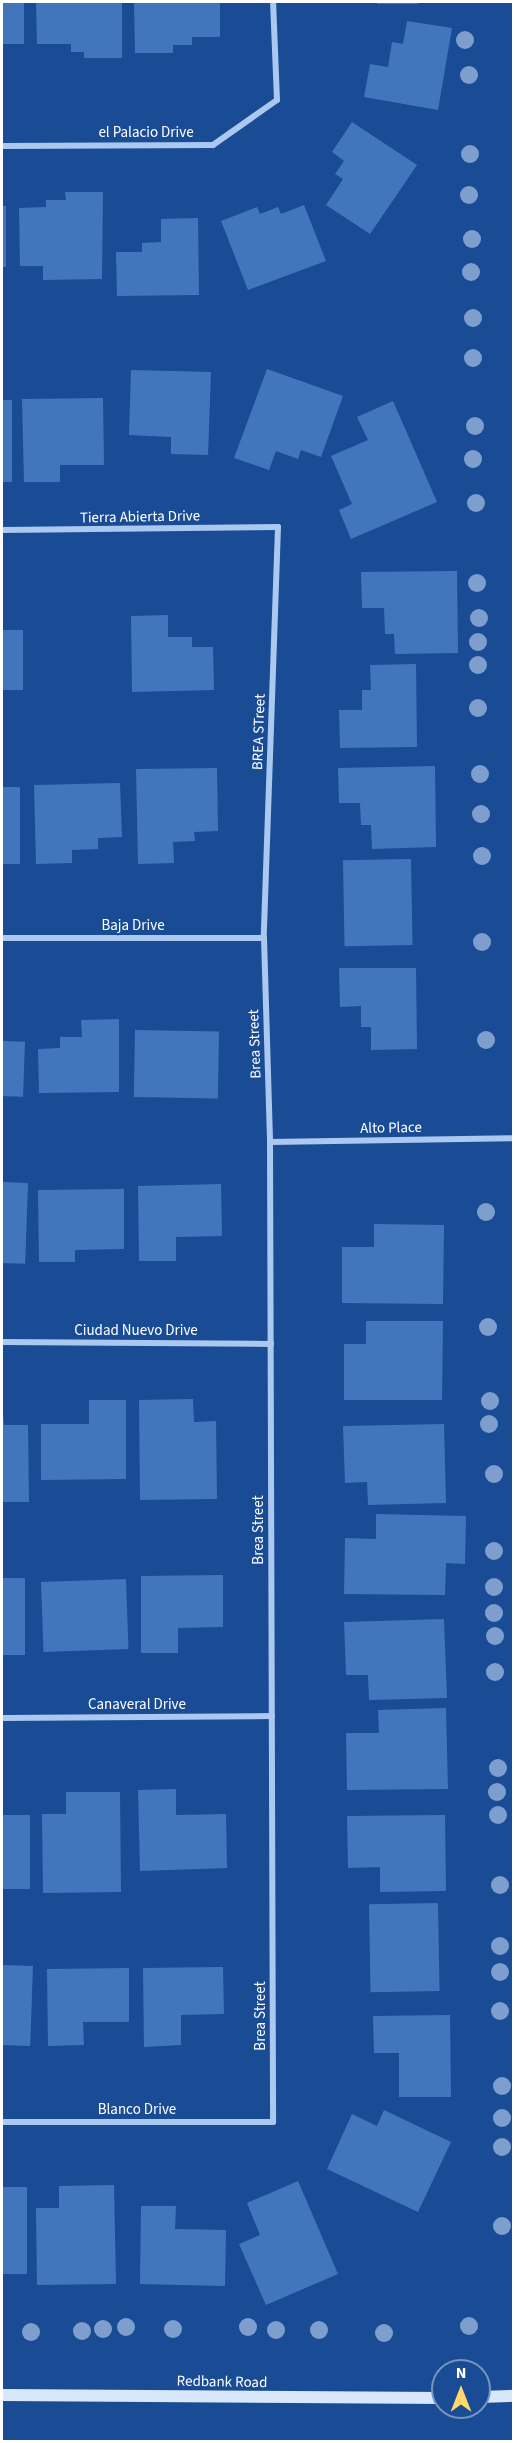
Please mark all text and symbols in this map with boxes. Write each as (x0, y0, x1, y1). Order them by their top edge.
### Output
street label: el Palacio Drive (98, 124, 194, 142)
street label: Tierra Abierta Drive (80, 507, 200, 527)
street label: BREA STreet (249, 694, 269, 770)
street label: Baja Drive (101, 917, 165, 935)
street label: Brea Street (245, 1009, 265, 1079)
street label: Alto Place (360, 1118, 422, 1138)
street label: Ciudad Nuevo Drive (74, 1322, 198, 1340)
street label: Brea Street (250, 1495, 268, 1565)
street label: Canaveral Drive (88, 1696, 186, 1714)
street label: Brea Street (252, 1981, 270, 2051)
street label: Blanco Drive (98, 2101, 176, 2119)
north arrow (431, 2359, 491, 2419)
text: N (456, 2362, 466, 2384)
street label: Redbank Road (177, 2372, 267, 2392)

